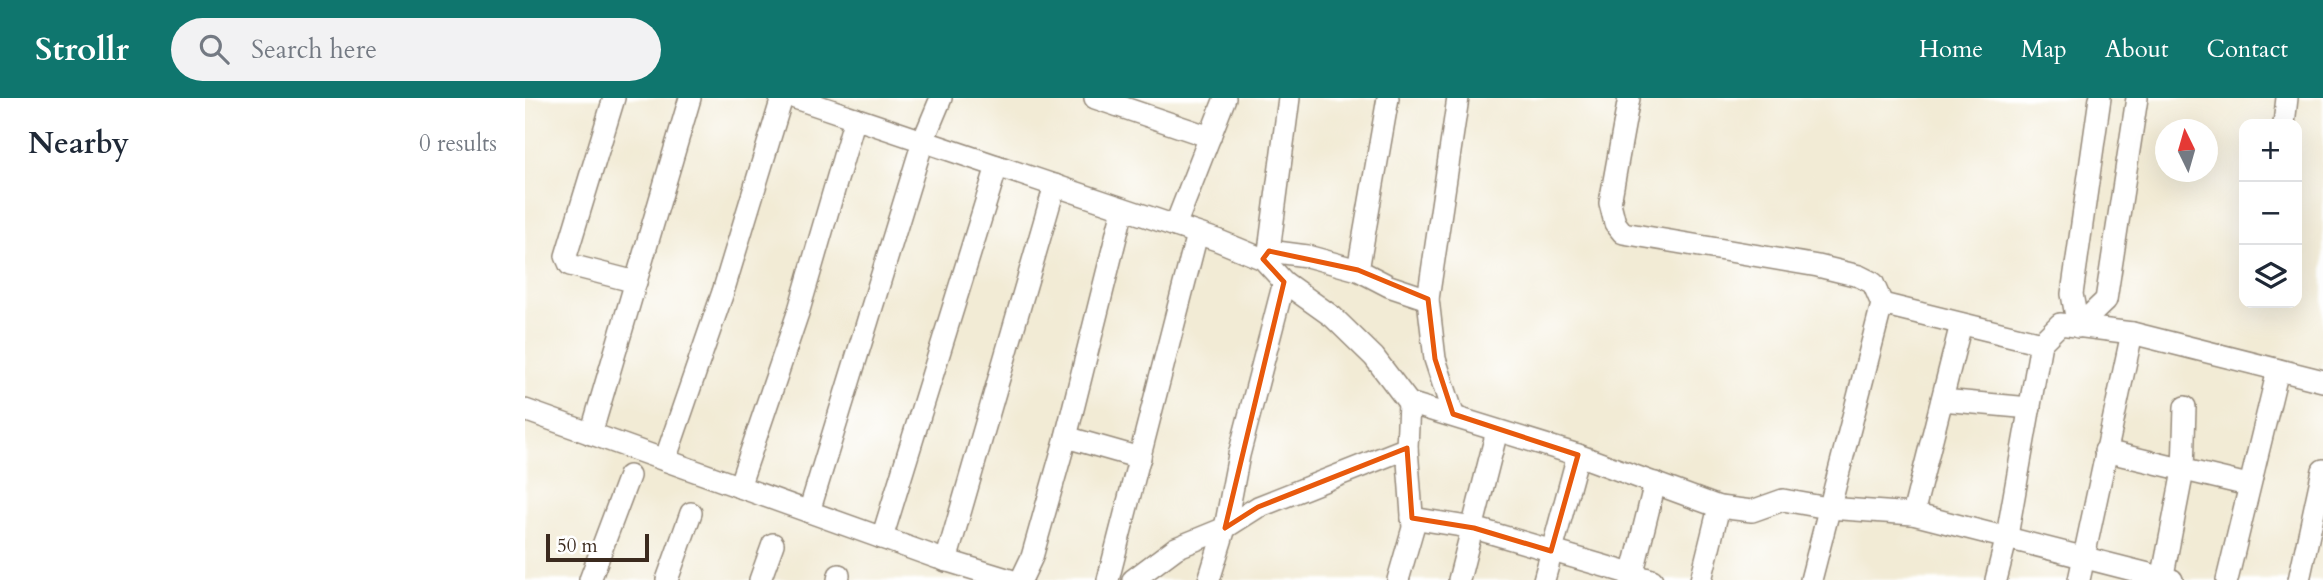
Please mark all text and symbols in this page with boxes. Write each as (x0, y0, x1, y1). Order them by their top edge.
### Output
search box (171, 18, 661, 81)
text: Strollr (35, 27, 129, 72)
icon: search (195, 30, 233, 68)
text: Search here (251, 32, 377, 67)
text: Home (1919, 33, 1983, 66)
text: Map (2021, 33, 2067, 66)
text: About (2105, 33, 2169, 66)
text: Contact (2207, 33, 2288, 66)
north arrow (2155, 119, 2218, 182)
map controls (2239, 119, 2302, 308)
button: + (2239, 119, 2302, 182)
text: Nearby (28, 123, 129, 164)
text: 0 results (419, 128, 497, 159)
button: − (2239, 182, 2302, 245)
button: layers (2239, 245, 2302, 308)
scale bar (546, 531, 649, 563)
text: 50 m (557, 533, 598, 559)

